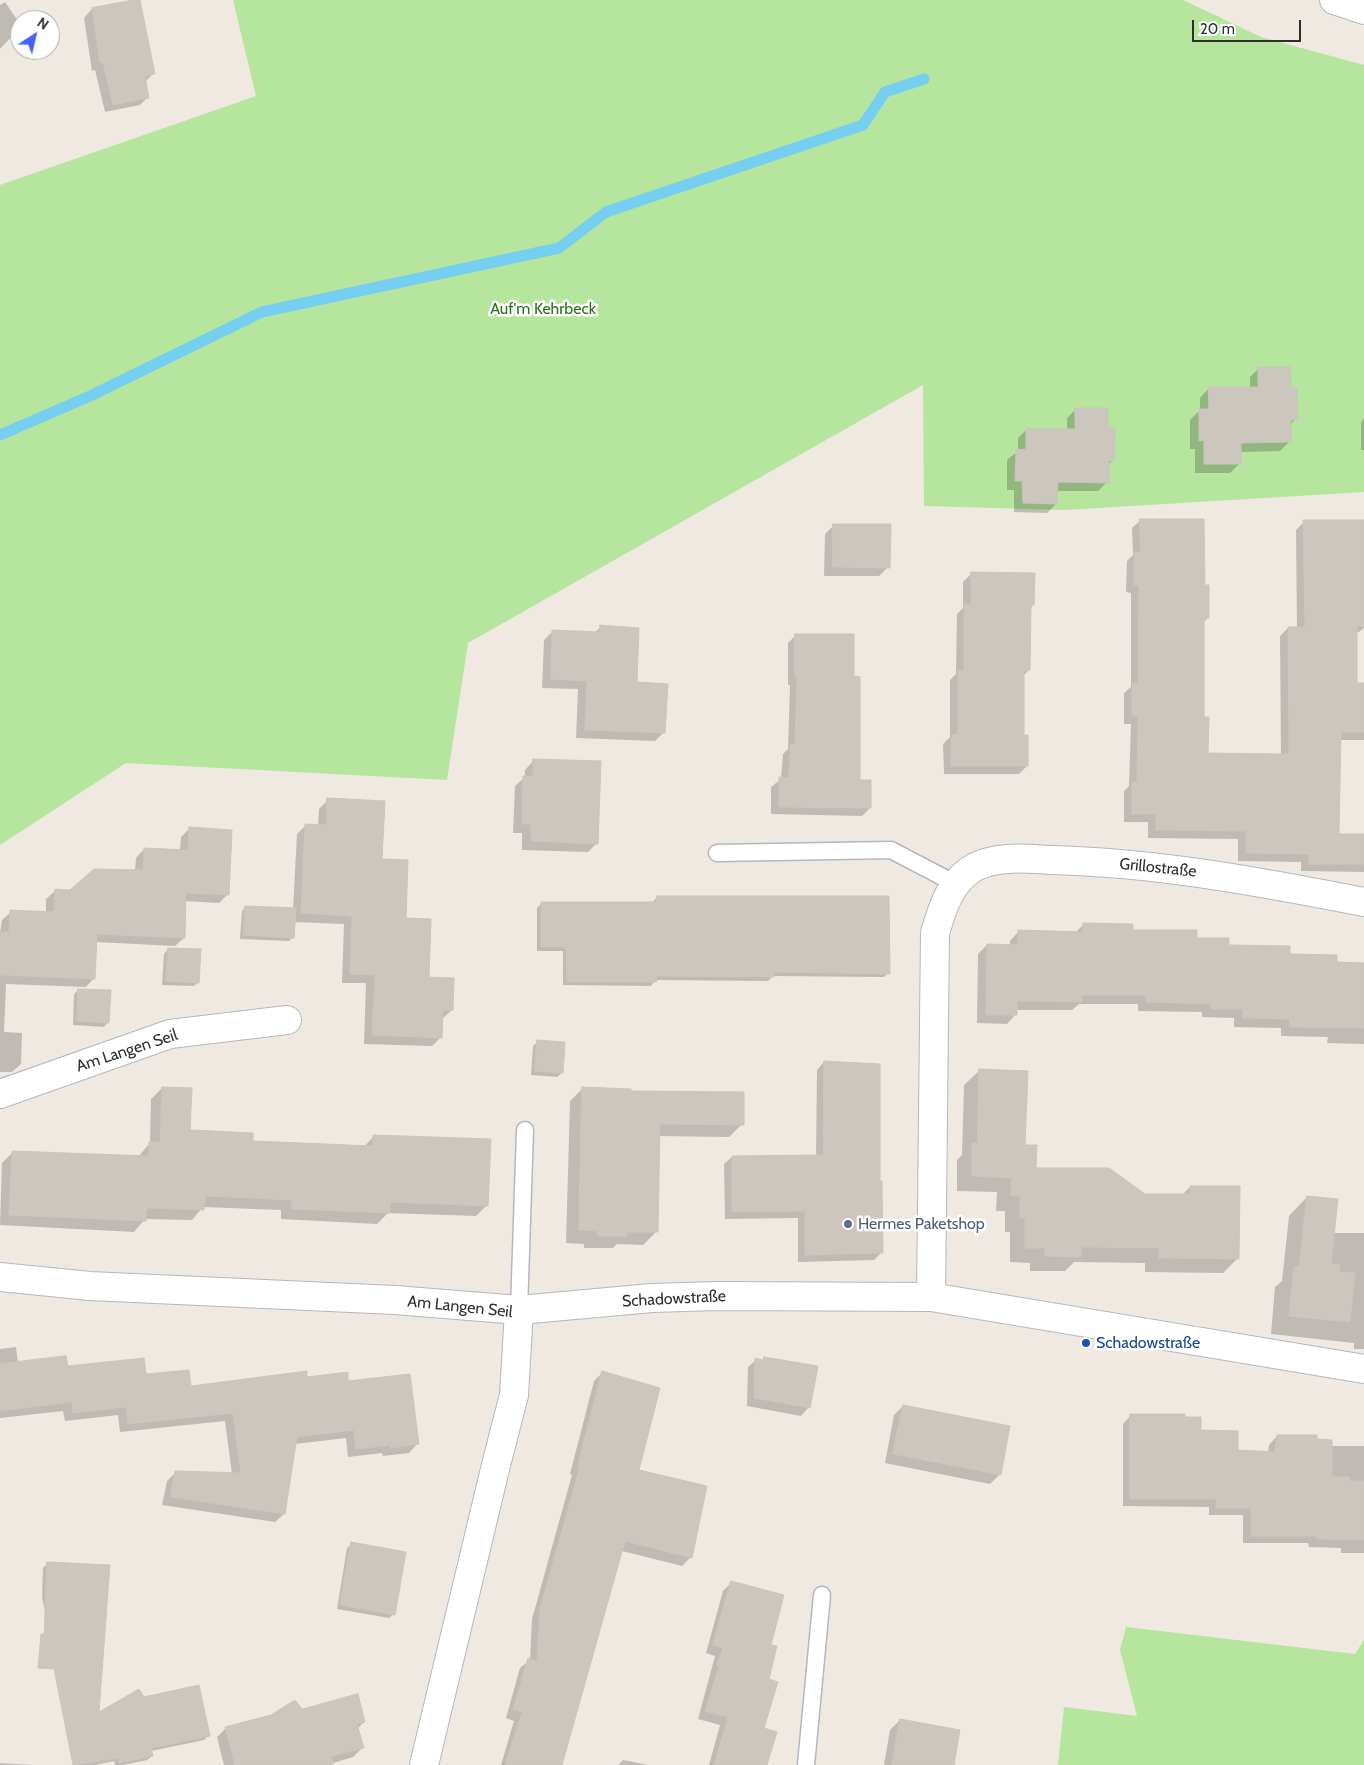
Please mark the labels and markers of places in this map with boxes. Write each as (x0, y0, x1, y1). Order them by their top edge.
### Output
place label: Hermes Paketshop (858, 1214, 985, 1234)
marker: Hermes Paketshop (842, 1218, 854, 1230)
place label: Schadowstraße (1096, 1333, 1200, 1353)
marker: Schadowstraße (1080, 1337, 1092, 1349)

